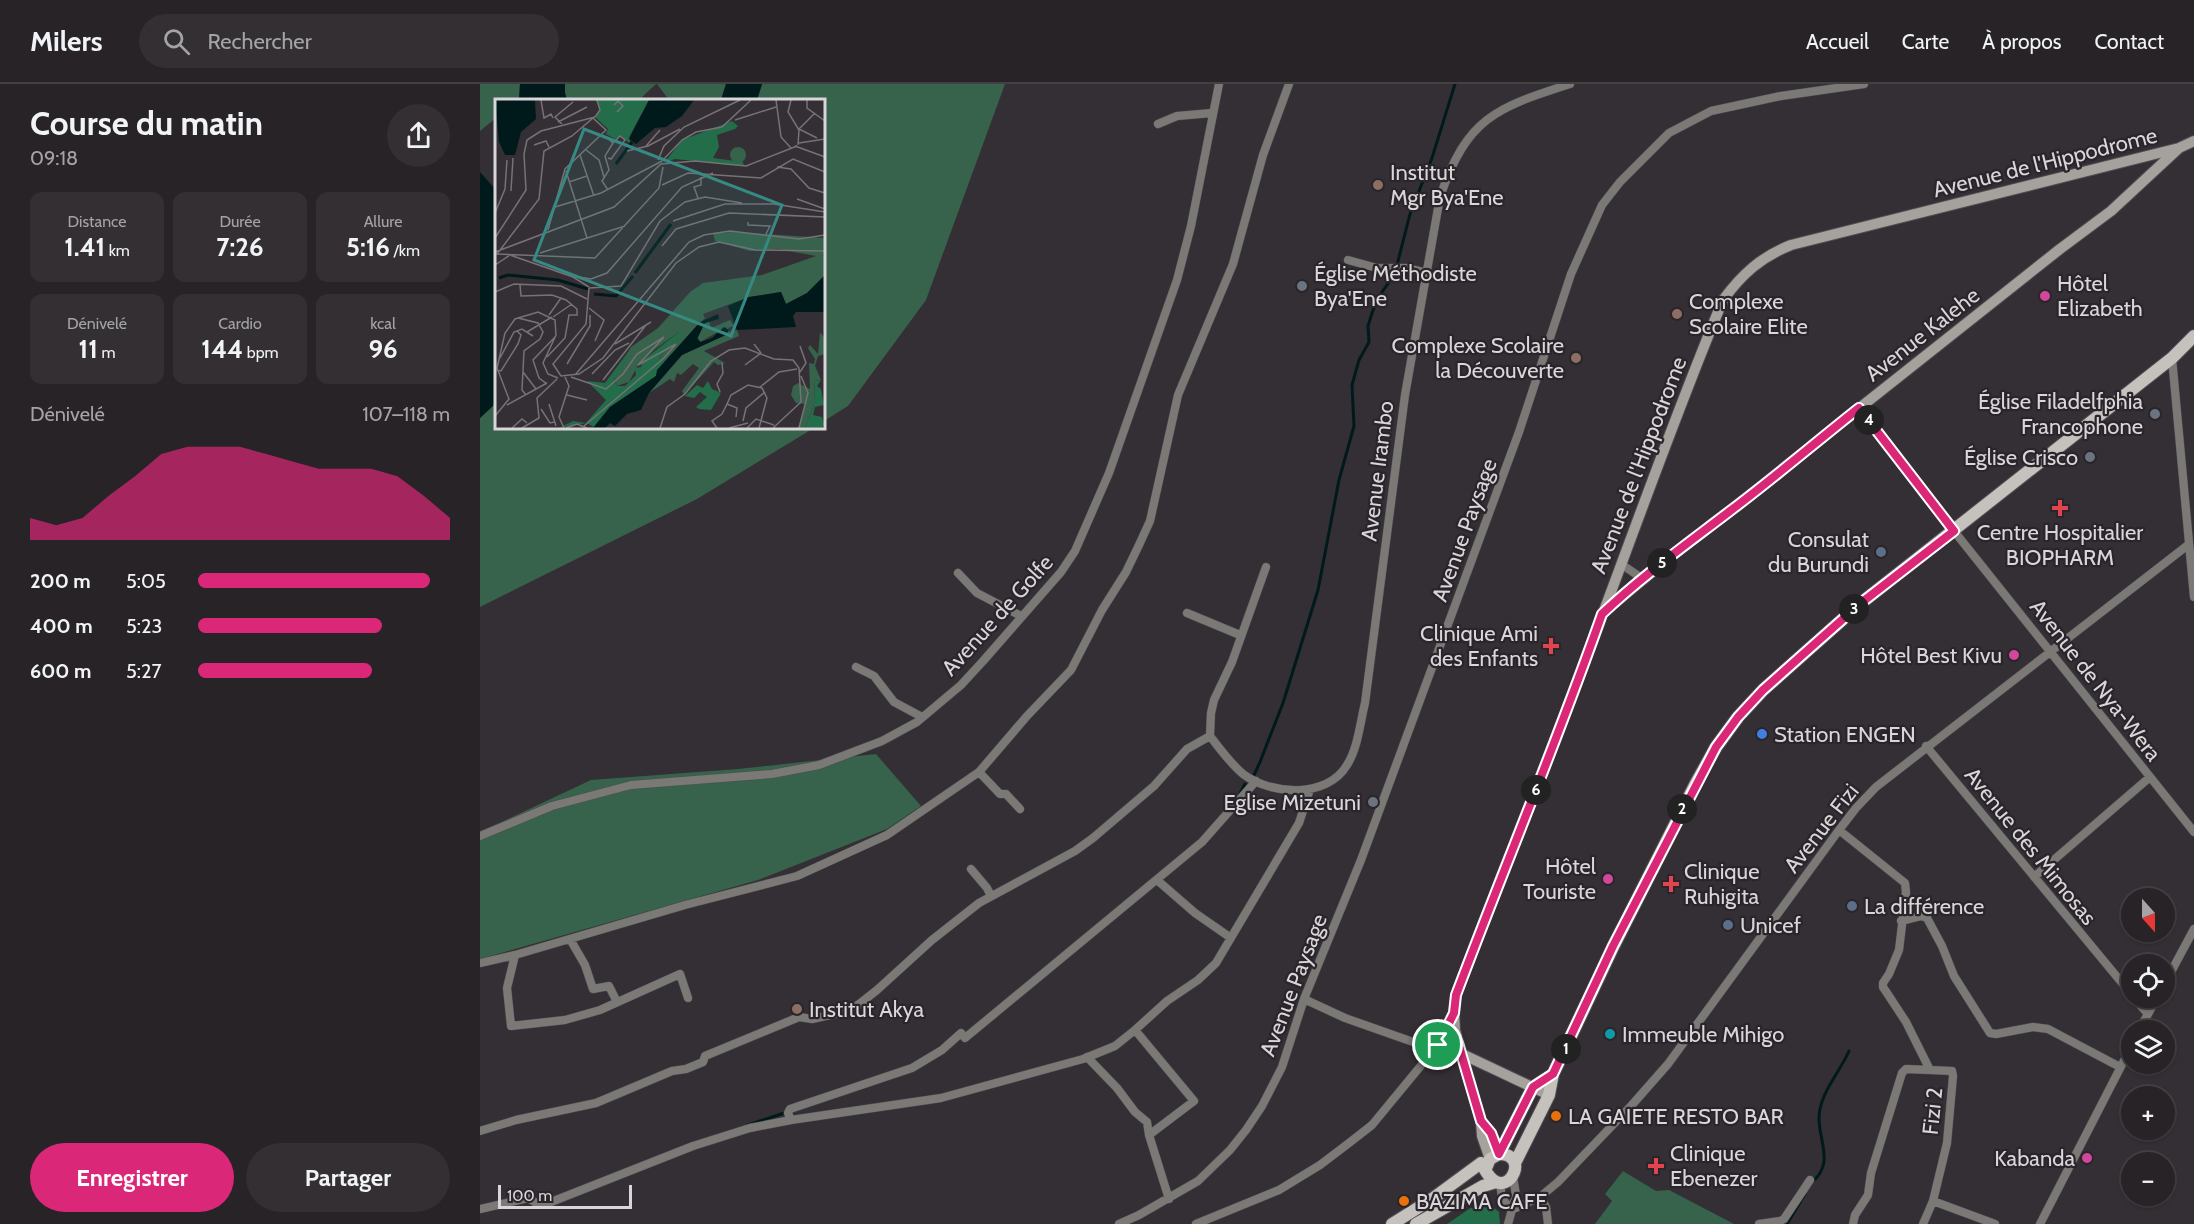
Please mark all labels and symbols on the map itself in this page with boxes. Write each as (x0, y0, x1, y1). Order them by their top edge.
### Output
inset map (495, 99, 825, 429)
street label: Avenue de l'Hippodrome (1930, 122, 2160, 203)
place label: Institut Mgr Bya'Ene (1390, 159, 1504, 211)
marker: Institut Mgr Bya'Ene (1371, 178, 1385, 192)
place label: Église Méthodiste Bya'Ene (1314, 260, 1477, 312)
place label: Hôtel Elizabeth (2057, 270, 2143, 322)
marker: Église Méthodiste Bya'Ene (1295, 279, 1309, 293)
street label: Avenue Kalehe (1860, 282, 1985, 387)
place label: Complexe Scolaire Elite (1689, 288, 1808, 340)
marker: Hôtel Elizabeth (2038, 289, 2052, 303)
marker: Complexe Scolaire Elite (1670, 307, 1684, 321)
place label: Complexe Scolaire la Découverte (1391, 332, 1564, 384)
marker: Complexe Scolaire la Découverte (1569, 351, 1583, 365)
street label: Avenue de l'Hippodrome (1585, 353, 1692, 577)
place label: Église Filadelfphia Francophone (1978, 388, 2143, 440)
street label: Avenue Irambo (1355, 399, 1399, 543)
pin: 4 (1854, 405, 1884, 435)
marker: Église Filadelfphia Francophone (2148, 407, 2162, 421)
place label: Église Crisco (1964, 444, 2078, 471)
marker: Église Crisco (2083, 450, 2097, 464)
street label: Avenue Paysage (1426, 455, 1503, 605)
marker: Centre Hospitalier BIOPHARM (2051, 499, 2069, 517)
place label: Centre Hospitalier BIOPHARM (1977, 519, 2143, 571)
place label: Consulat du Burundi (1768, 526, 1870, 578)
marker: Consulat du Burundi (1874, 545, 1888, 559)
pin: 5 (1647, 548, 1677, 578)
street label: Avenue de Golfe (936, 549, 1059, 681)
pin: 3 (1839, 594, 1869, 624)
street label: Avenue de Nya-Wera (2024, 594, 2167, 767)
place label: Clinique Ami des Enfants (1420, 620, 1538, 672)
marker: Clinique Ami des Enfants (1542, 637, 1560, 655)
place label: Hôtel Best Kivu (1860, 642, 2002, 669)
marker: Hôtel Best Kivu (2007, 648, 2021, 662)
place label: Station ENGEN (1774, 721, 1916, 748)
marker: Station ENGEN (1755, 727, 1769, 741)
street label: Avenue des Mimosas (1959, 762, 2102, 930)
pin: 6 (1521, 775, 1551, 805)
street label: Avenue Fizi (1778, 778, 1865, 878)
place label: Eglise Mizetuni (1223, 789, 1361, 816)
pin: 2 (1667, 794, 1697, 824)
marker: Eglise Mizetuni (1366, 795, 1380, 809)
place label: Hôtel Touriste (1523, 853, 1597, 905)
place label: Clinique Ruhigita (1684, 858, 1760, 910)
marker: Hôtel Touriste (1601, 872, 1615, 886)
marker: Clinique Ruhigita (1662, 875, 1680, 893)
north arrow (2121, 888, 2175, 942)
place label: La différence (1864, 893, 1984, 920)
marker: La différence (1845, 899, 1859, 913)
street label: Avenue Paysage (1254, 910, 1333, 1060)
place label: Unicef (1740, 912, 1801, 939)
marker: Unicef (1721, 918, 1735, 932)
place label: Institut Akya (809, 996, 925, 1023)
marker: Institut Akya (790, 1002, 804, 1016)
pin (1412, 1019, 1463, 1070)
place label: Immeuble Mihigo (1622, 1021, 1784, 1048)
marker: Immeuble Mihigo (1603, 1027, 1617, 1041)
pin: 1 (1551, 1034, 1581, 1064)
street label: Fizi 2 (1917, 1086, 1948, 1136)
place label: LA GAIETE RESTO BAR (1568, 1103, 1784, 1130)
marker: LA GAIETE RESTO BAR (1549, 1109, 1563, 1123)
place label: Clinique Ebenezer (1670, 1140, 1758, 1192)
place label: Kabanda (1994, 1145, 2075, 1172)
marker: Kabanda (2080, 1151, 2094, 1165)
marker: Clinique Ebenezer (1647, 1157, 1665, 1175)
scale bar (498, 1182, 632, 1210)
place label: BAZIMA CAFE (1416, 1188, 1547, 1215)
marker: BAZIMA CAFE (1397, 1194, 1411, 1208)

